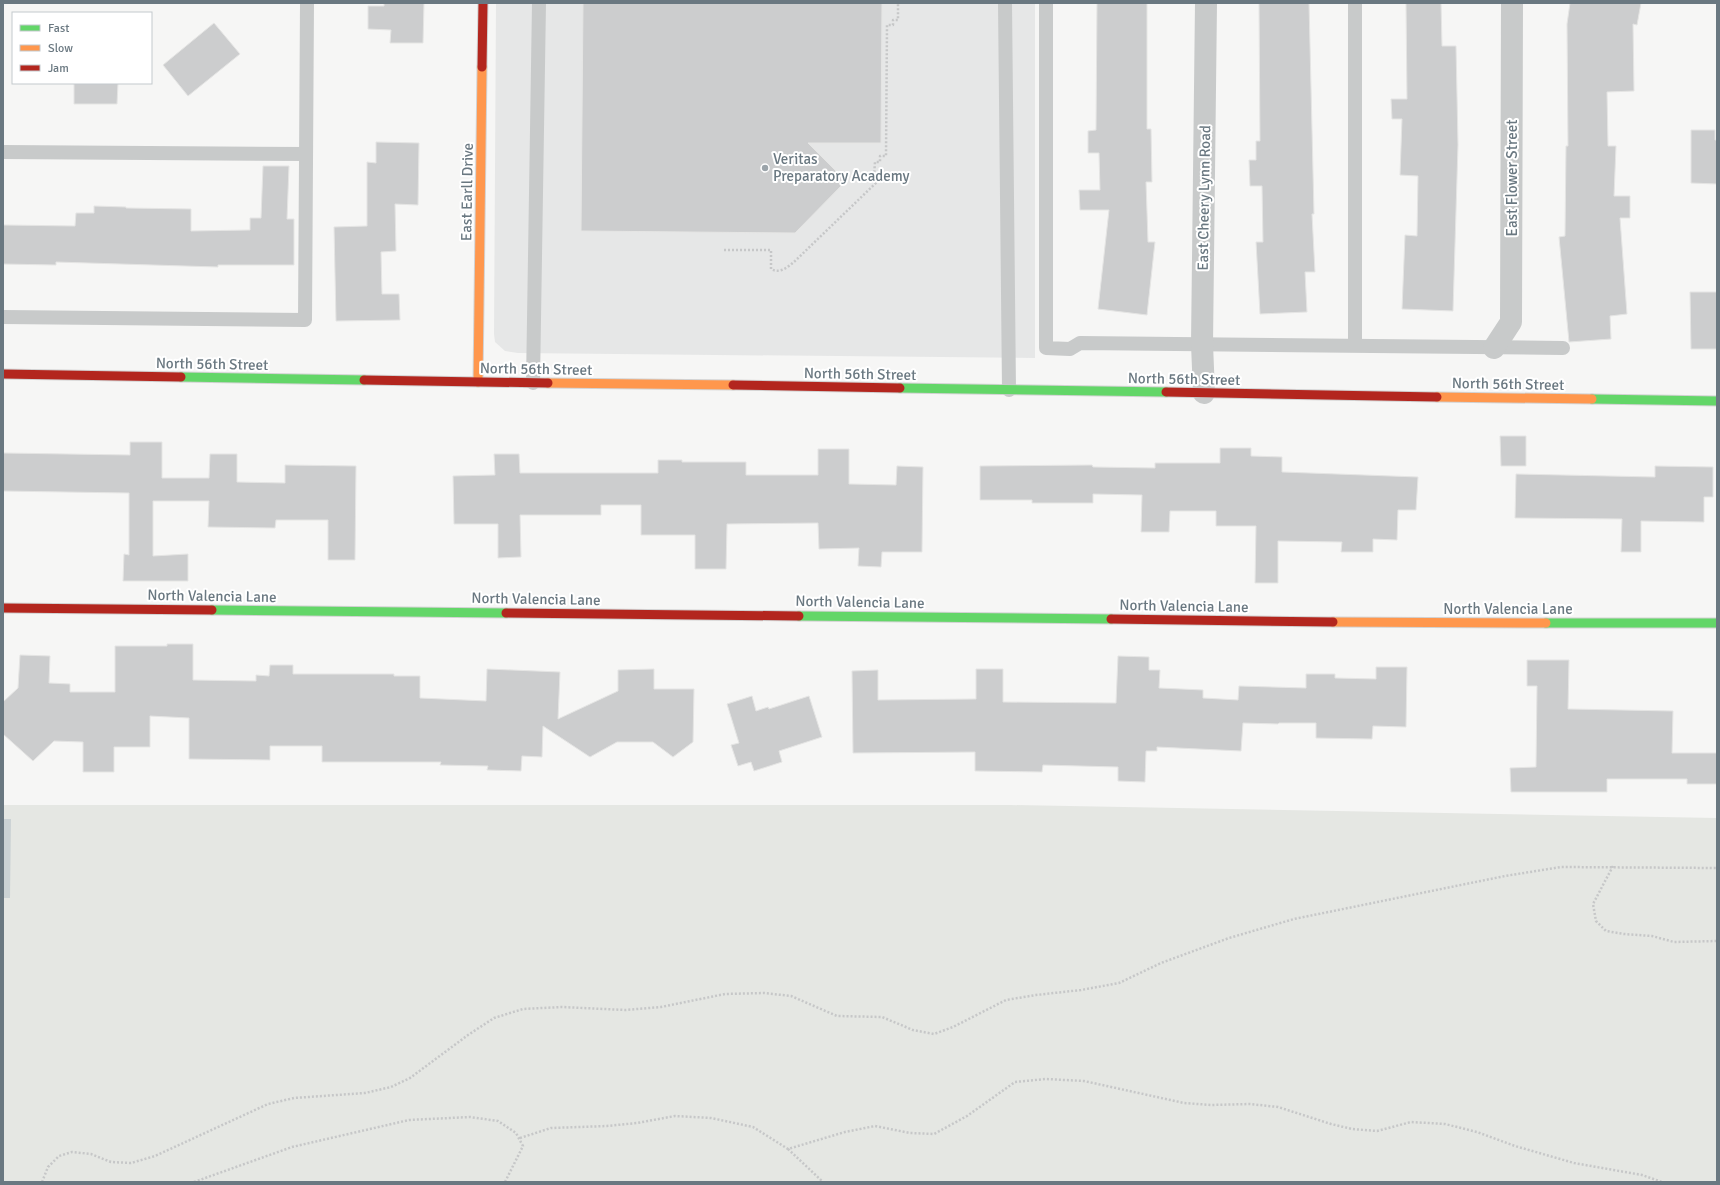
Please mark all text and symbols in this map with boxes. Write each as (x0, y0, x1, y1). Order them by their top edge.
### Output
legend (12, 12, 152, 84)
text: Fast (48, 21, 69, 36)
text: Slow (48, 41, 73, 56)
text: Jam (48, 61, 69, 76)
street label: East Flower Street (1503, 120, 1521, 236)
street label: East Cheery Lynn Road (1194, 125, 1214, 271)
street label: East Earll Drive (457, 143, 477, 241)
place label: Veritas Preparatory Academy (773, 150, 909, 185)
marker: Veritas Preparatory Academy (760, 163, 770, 173)
street label: North 56th Street (156, 354, 268, 374)
street label: North 56th Street (480, 359, 592, 379)
street label: North 56th Street (804, 364, 916, 384)
street label: North 56th Street (1128, 369, 1240, 389)
street label: North 56th Street (1452, 374, 1564, 394)
street label: North Valencia Lane (147, 586, 277, 606)
street label: North Valencia Lane (471, 589, 601, 609)
street label: North Valencia Lane (795, 592, 925, 612)
street label: North Valencia Lane (1119, 596, 1249, 616)
street label: North Valencia Lane (1443, 600, 1573, 618)

